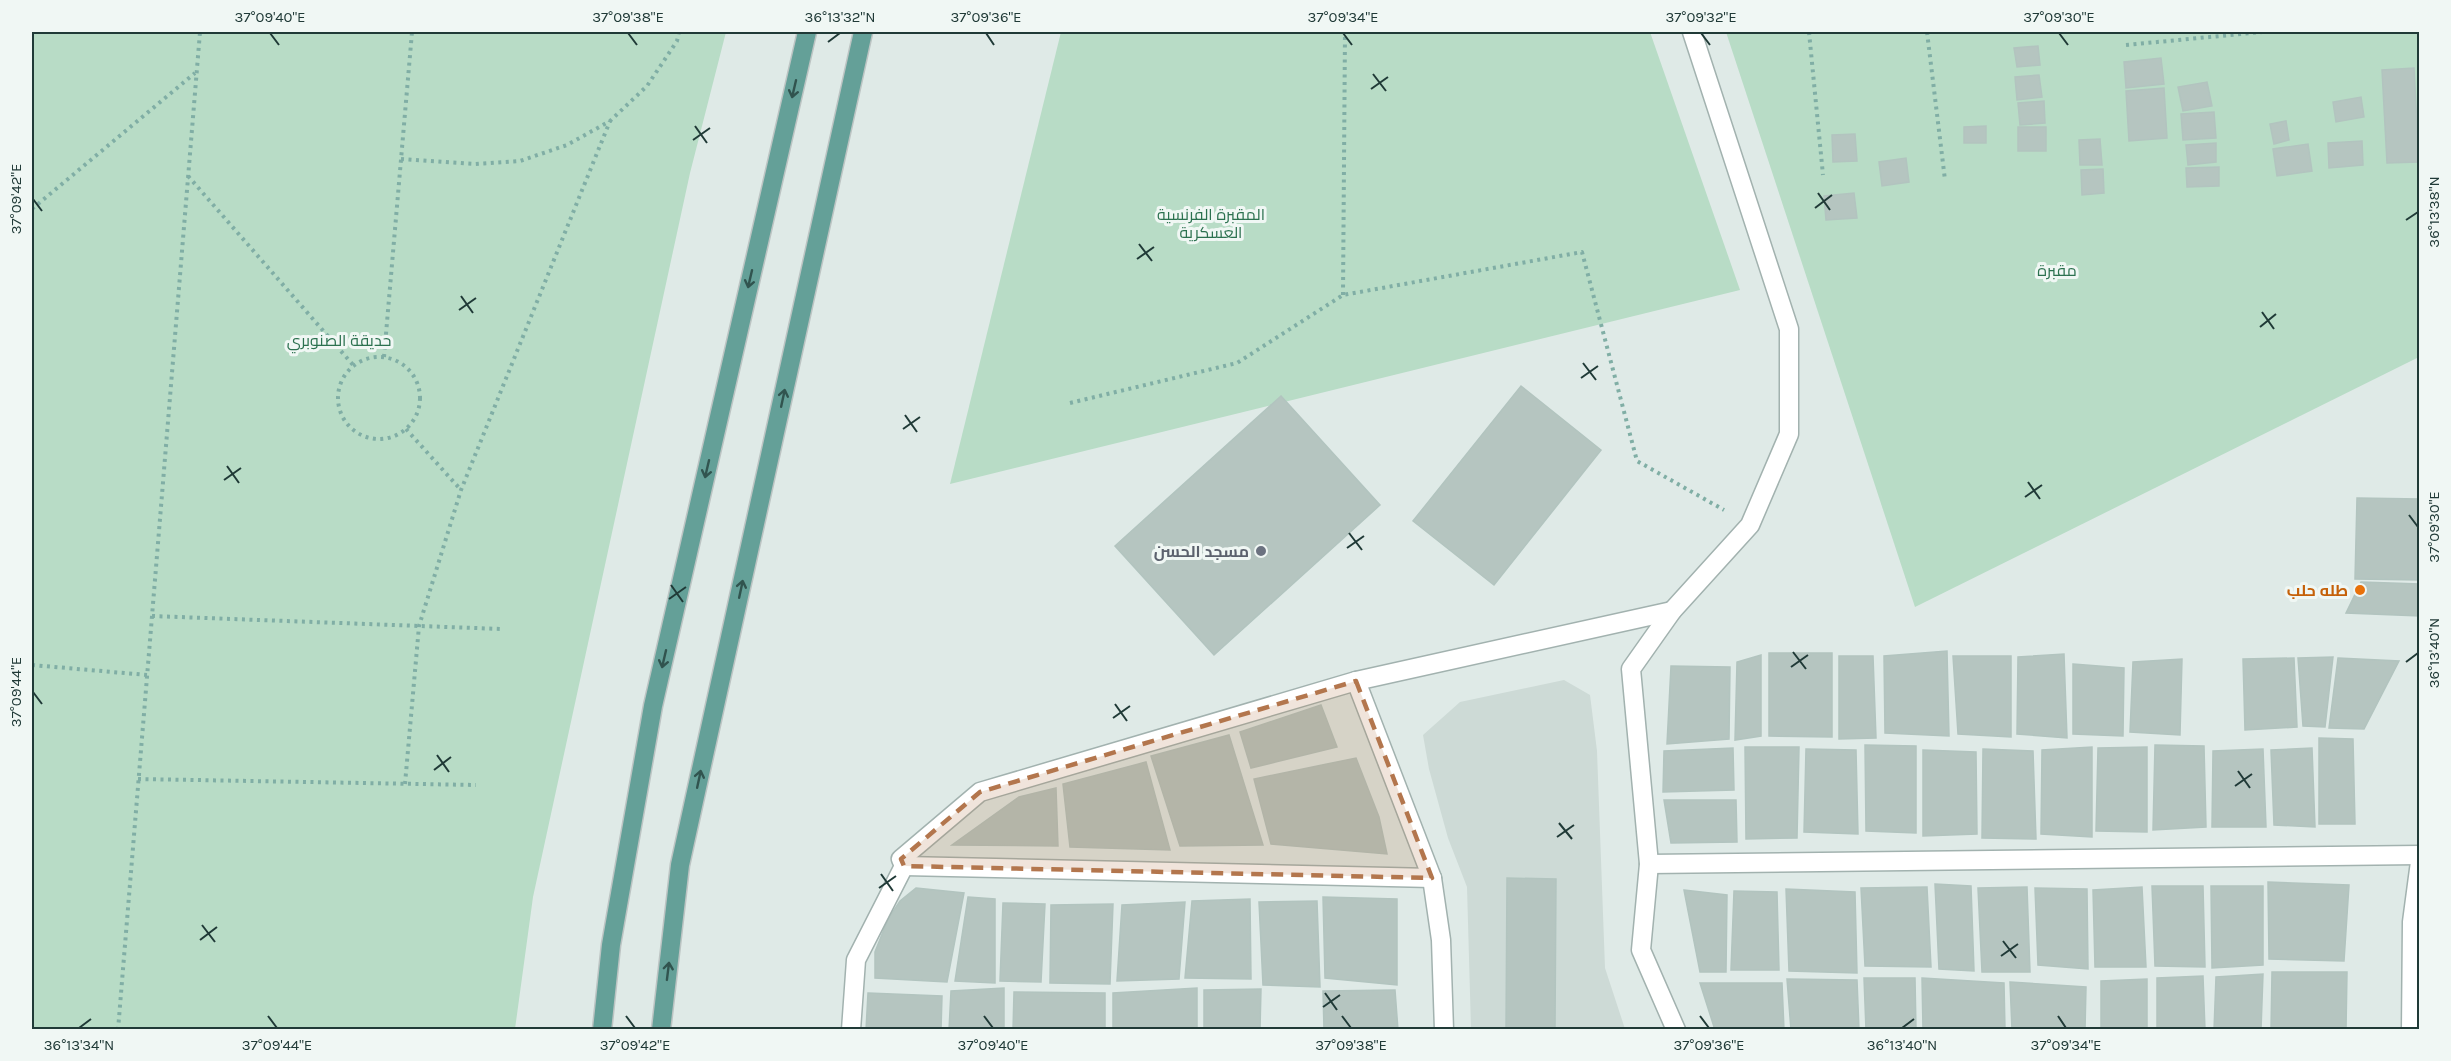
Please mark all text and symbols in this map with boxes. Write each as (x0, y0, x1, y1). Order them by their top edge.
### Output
text: 37°09'40"E (235, 8, 305, 26)
text: 37°09'38"E (592, 8, 664, 26)
text: 36°13'32"N (805, 8, 875, 26)
text: 37°09'36"E (950, 8, 1022, 26)
text: 37°09'34"E (1308, 8, 1378, 26)
text: 37°09'32"E (1665, 8, 1737, 26)
text: 37°09'30"E (2023, 8, 2095, 26)
one-way arrow (787, 79, 799, 98)
text: 37°09'42"E (7, 164, 25, 234)
text: 36°13'38"N (2425, 176, 2443, 248)
park label: المقبرة الفرنسية العسكرية (1157, 205, 1265, 242)
park label: مقبرة (2037, 261, 2077, 280)
one-way arrow (744, 269, 756, 288)
park label: حديقة الصنوبري (287, 331, 391, 354)
one-way arrow (777, 389, 789, 408)
one-way arrow (701, 459, 712, 478)
text: 37°09'30"E (2425, 491, 2443, 563)
place label: مسجد الحسن (1154, 542, 1249, 561)
marker: مسجد الحسن (1254, 544, 1268, 558)
one-way arrow (736, 579, 747, 599)
place label: طله حلب (2287, 581, 2348, 600)
marker: طله حلب (2353, 583, 2367, 597)
text: 36°13'40"N (2425, 618, 2443, 688)
one-way arrow (657, 649, 669, 668)
text: 37°09'44"E (7, 657, 25, 727)
one-way arrow (694, 770, 705, 789)
one-way arrow (662, 962, 673, 982)
text: 36°13'34"N (44, 1036, 114, 1054)
text: 37°09'44"E (242, 1036, 312, 1054)
text: 37°09'42"E (600, 1036, 670, 1054)
text: 37°09'40"E (958, 1036, 1028, 1054)
text: 37°09'38"E (1315, 1036, 1387, 1054)
text: 37°09'36"E (1673, 1036, 1745, 1054)
text: 36°13'40"N (1867, 1036, 1937, 1054)
text: 37°09'34"E (2031, 1036, 2101, 1054)

